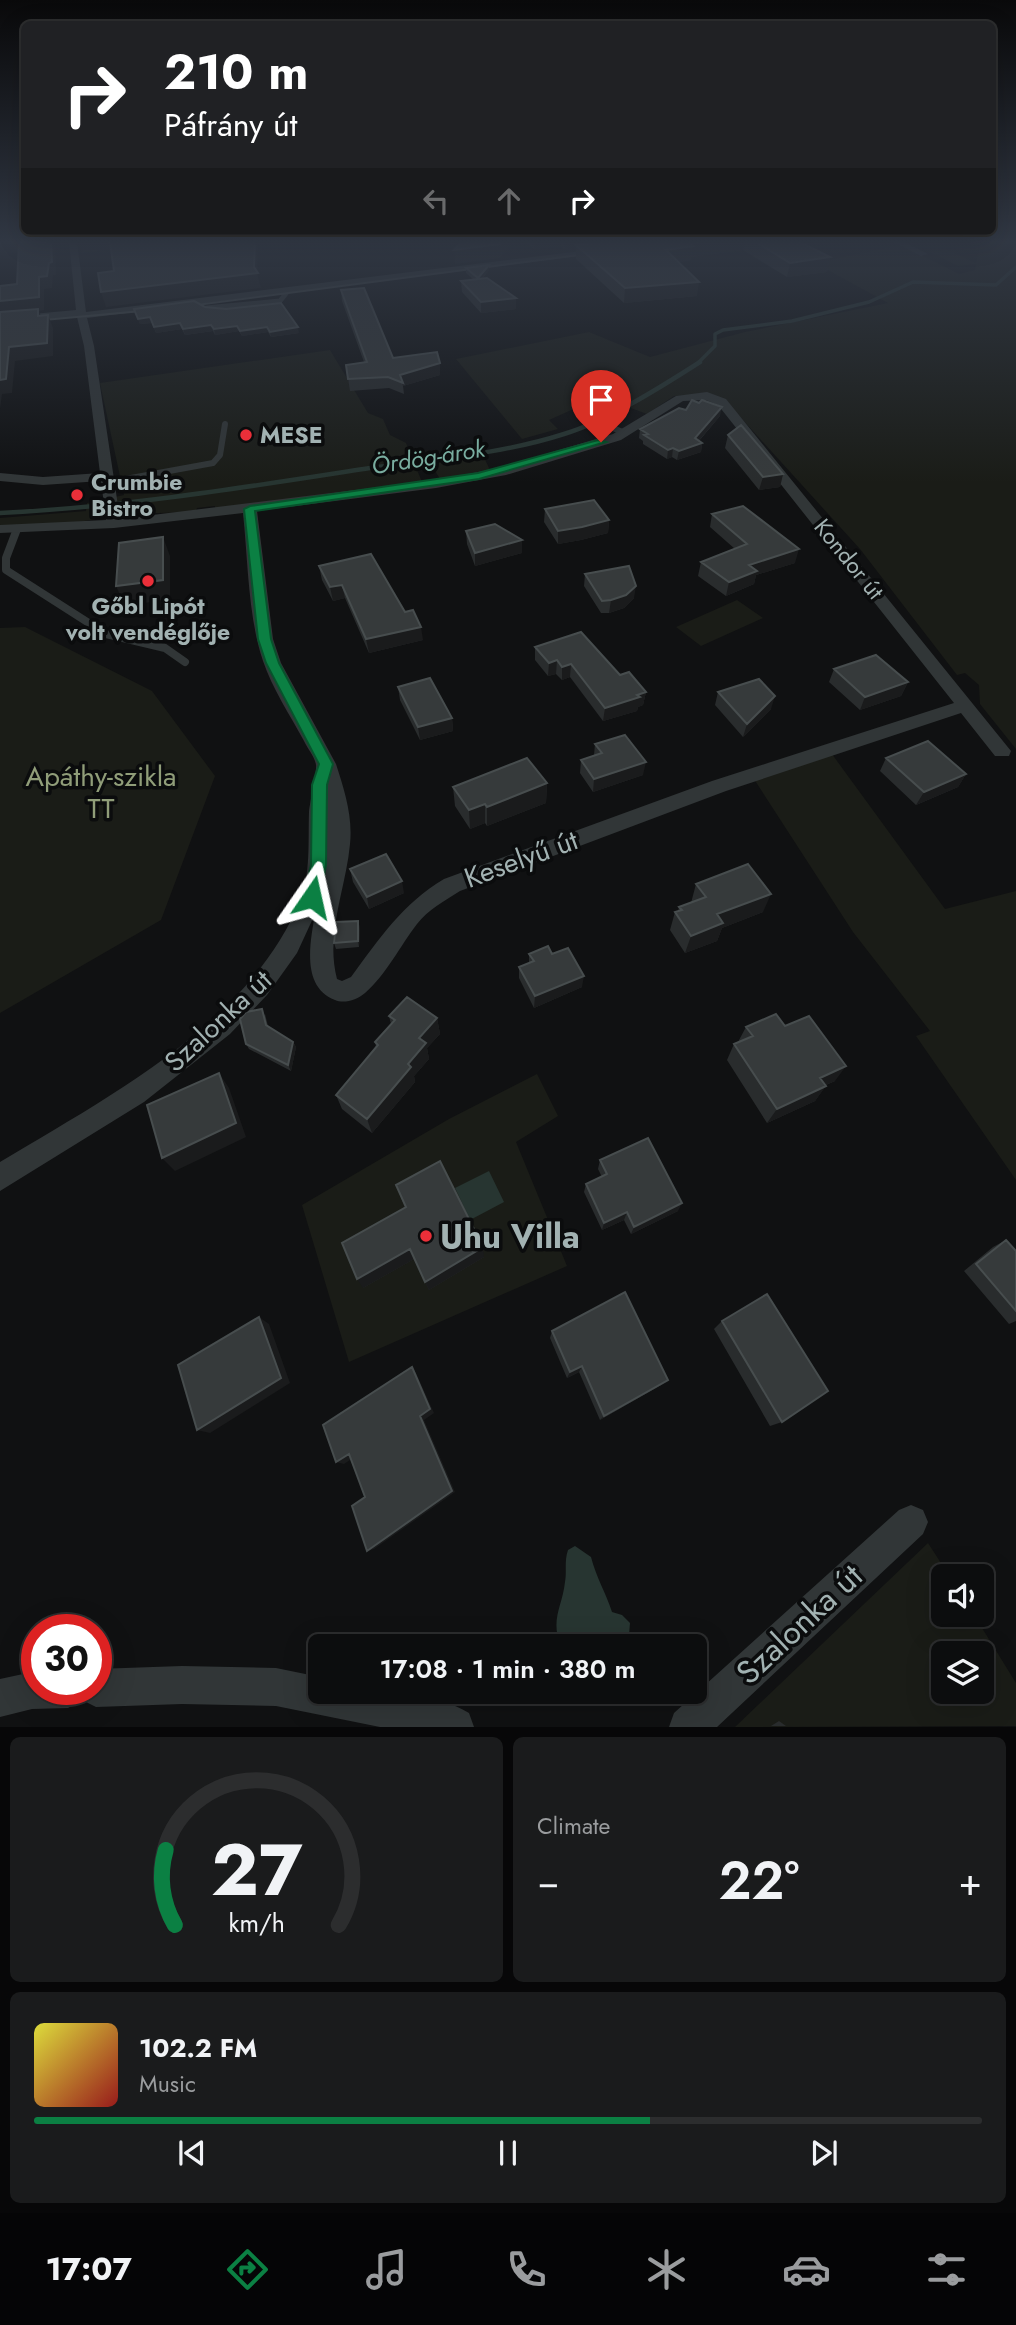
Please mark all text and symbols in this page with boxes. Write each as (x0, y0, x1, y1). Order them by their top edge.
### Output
text: 210 m (164, 37, 308, 107)
icon: right (49, 49, 140, 140)
text: Páfrány út (164, 102, 298, 148)
icon: left (417, 182, 455, 220)
icon: ahead (490, 182, 528, 220)
icon: right (563, 182, 601, 220)
pin (571, 370, 631, 442)
icon: arrive (582, 381, 620, 419)
place label: MESE (260, 418, 323, 452)
marker: MESE (238, 427, 254, 443)
water label: Ördög-árok (369, 430, 489, 483)
place label: Crumbie Bistro (91, 465, 182, 525)
marker: Crumbie Bistro (69, 487, 85, 503)
street label: Kondor út (806, 511, 892, 607)
marker: Gőbl Lipót volt vendéglője (140, 573, 156, 589)
place label: Gőbl Lipót volt vendéglője (65, 589, 230, 649)
park label: Apáthy-szikla TT (25, 756, 177, 829)
street label: Keselyű út (458, 819, 584, 899)
position arrow (275, 860, 349, 934)
street label: Szalonka út (155, 960, 281, 1082)
place label: Uhu Villa (440, 1213, 580, 1260)
marker: Uhu Villa (418, 1228, 434, 1244)
street label: Szalonka út (725, 1553, 873, 1695)
map controls (931, 1564, 994, 1704)
button: sound (931, 1564, 994, 1627)
speed limit sign: 30 (21, 1614, 112, 1705)
button: layers (931, 1641, 994, 1704)
text: 17:08 · 1 min · 380 m (380, 1650, 635, 1688)
text: Climate (537, 1809, 610, 1843)
text: 27 (211, 1818, 302, 1923)
text: 22° (719, 1843, 799, 1919)
text: − (537, 1854, 559, 1909)
text: + (959, 1854, 982, 1909)
text: km/h (228, 1905, 285, 1941)
text: 102.2 FM (139, 2029, 257, 2067)
text: Music (139, 2067, 196, 2101)
icon: previous (173, 2134, 211, 2172)
icon: pause (489, 2134, 527, 2172)
icon: next (805, 2134, 843, 2172)
icon: directions (223, 2245, 272, 2294)
icon: music (362, 2245, 411, 2294)
icon: phone (502, 2245, 551, 2294)
icon: climate (642, 2245, 691, 2294)
icon: car (782, 2245, 831, 2294)
icon: filters (922, 2245, 971, 2294)
text: 17:07 (45, 2246, 132, 2292)

